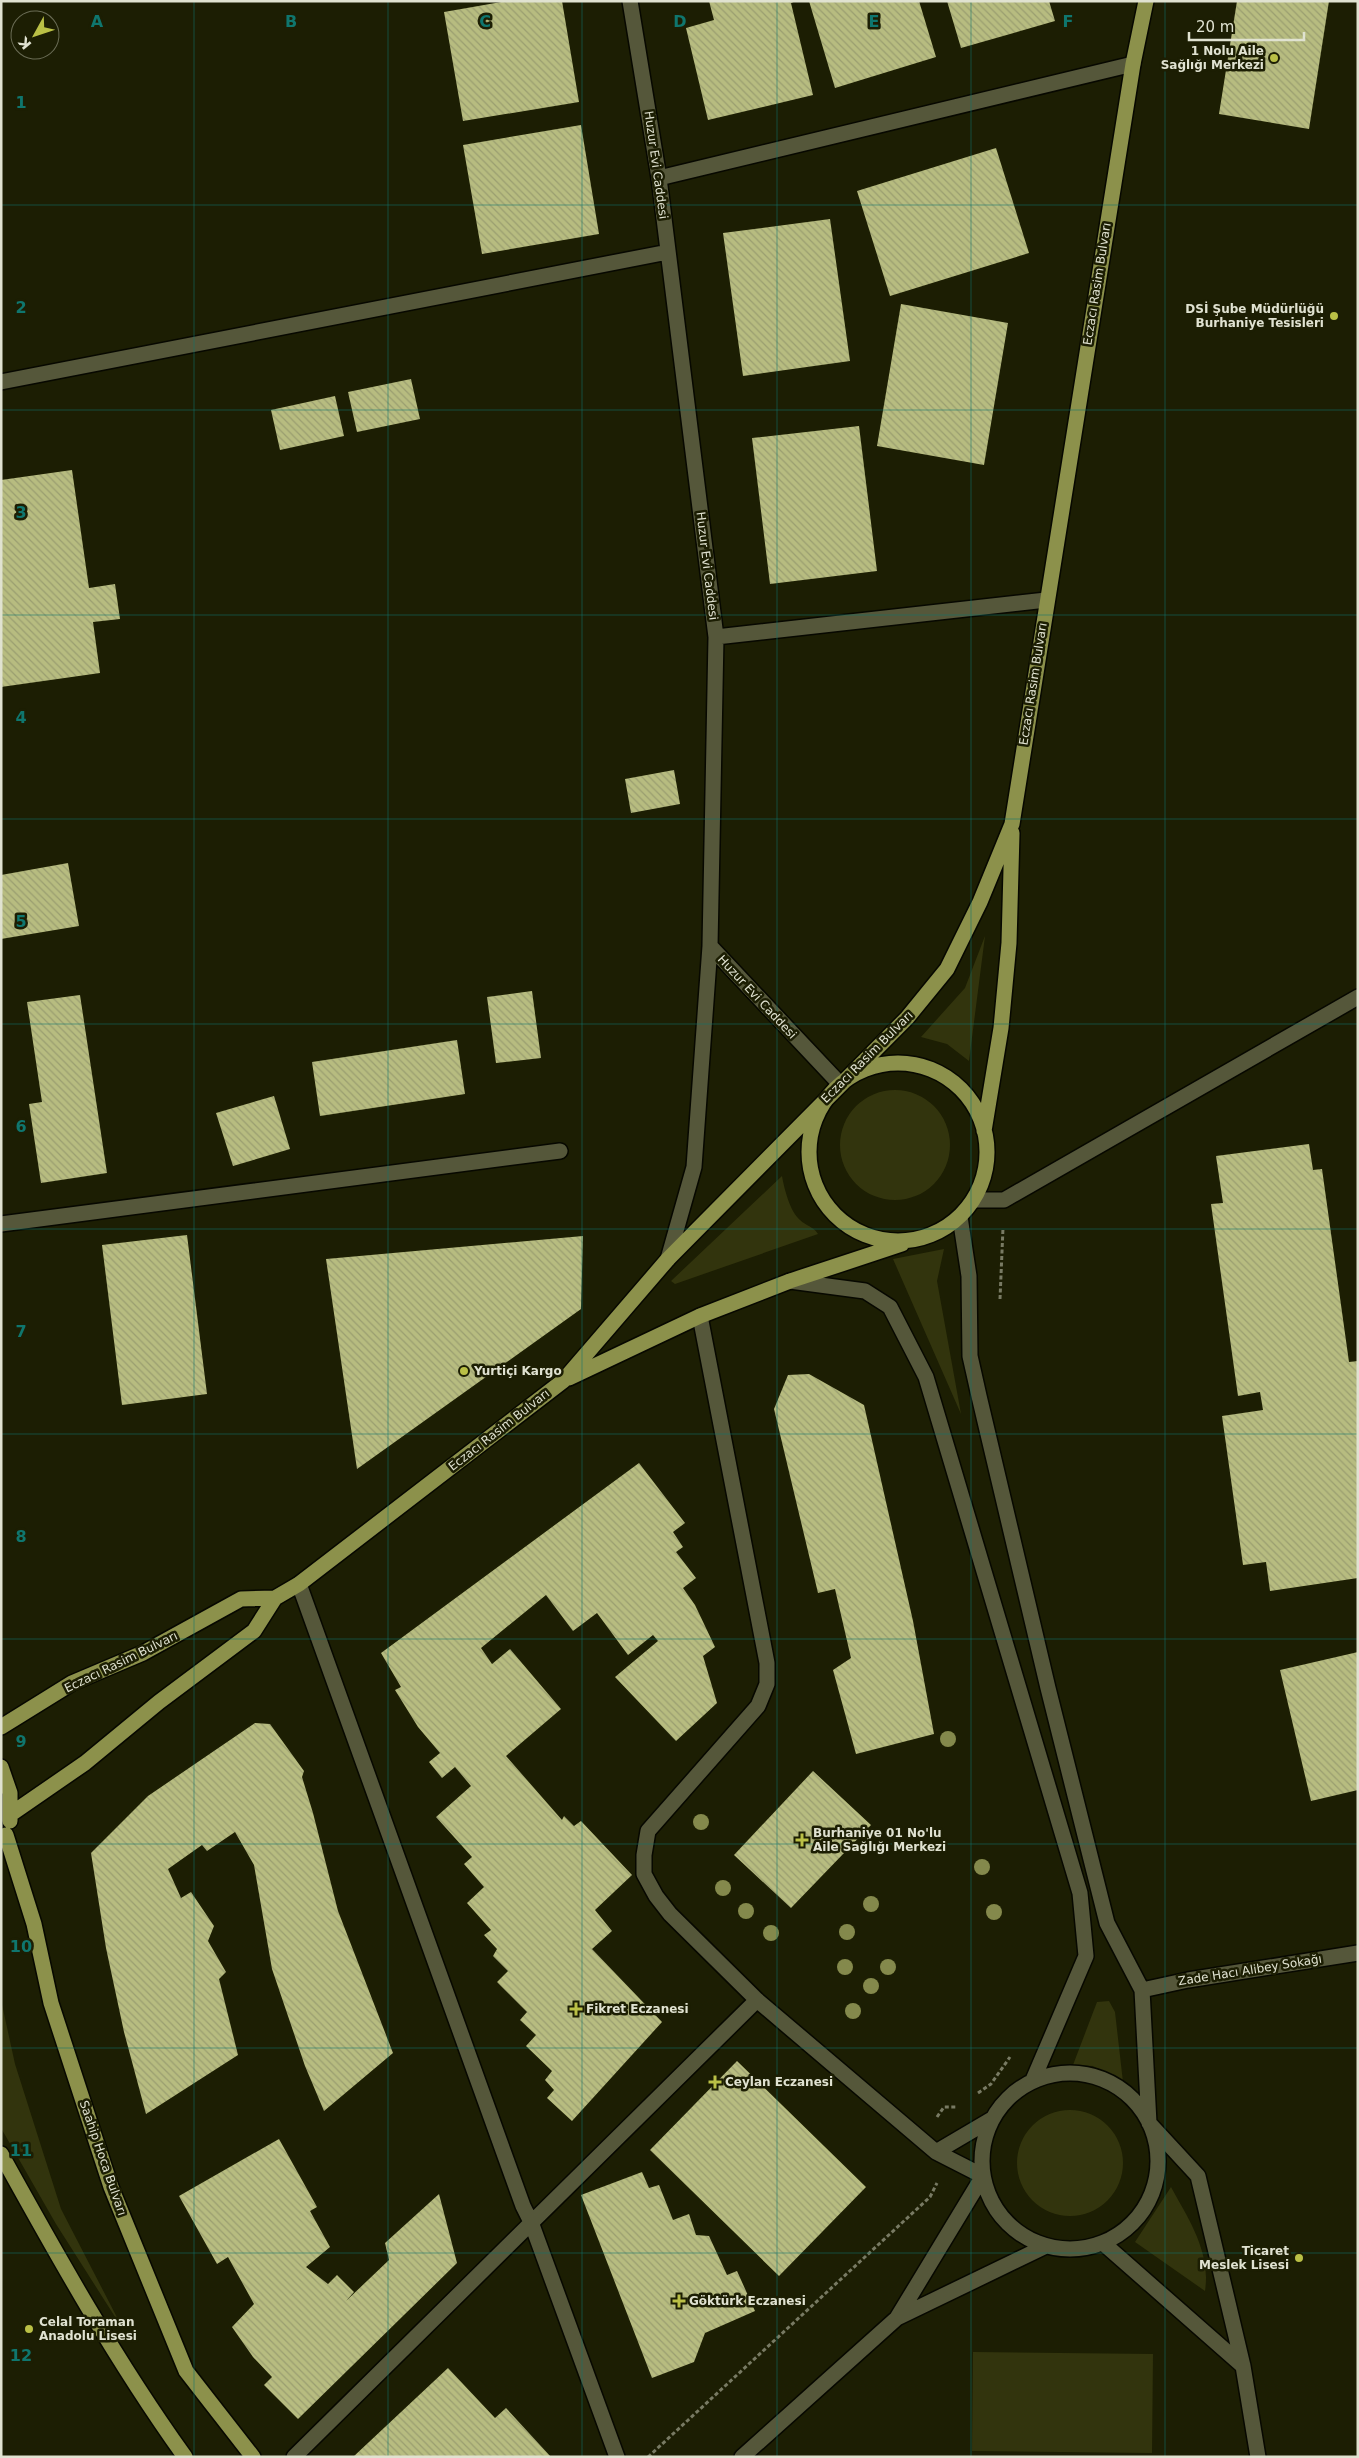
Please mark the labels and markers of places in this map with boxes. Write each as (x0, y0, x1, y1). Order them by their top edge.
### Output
place label: 1 Nolu Aile Sağlığı Merkezi (1161, 44, 1264, 72)
marker: 1 Nolu Aile Sağlığı Merkezi (1268, 52, 1280, 64)
place label: DSİ Şube Müdürlüğü Burhaniye Tesisleri (1185, 301, 1324, 330)
marker: DSİ Şube Müdürlüğü Burhaniye Tesisleri (1328, 310, 1340, 322)
place label: Yurtiçi Kargo (473, 1364, 562, 1378)
marker: Yurtiçi Kargo (458, 1365, 470, 1377)
place label: Burhaniye 01 No'lu Aile Sağlığı Merkezi (813, 1826, 946, 1854)
marker: Burhaniye 01 No'lu Aile Sağlığı Merkezi (795, 1833, 809, 1847)
place label: Fikret Eczanesi (586, 2002, 689, 2016)
marker: Fikret Eczanesi (570, 2003, 582, 2015)
place label: Ceylan Eczanesi (725, 2075, 833, 2089)
marker: Ceylan Eczanesi (709, 2076, 721, 2088)
place label: Ticaret Meslek Lisesi (1199, 2244, 1289, 2272)
marker: Ticaret Meslek Lisesi (1293, 2252, 1305, 2264)
place label: Göktürk Eczanesi (689, 2294, 806, 2308)
marker: Göktürk Eczanesi (673, 2295, 685, 2307)
place label: Celal Toraman Anadolu Lisesi (39, 2315, 137, 2343)
marker: Celal Toraman Anadolu Lisesi (23, 2323, 35, 2335)

